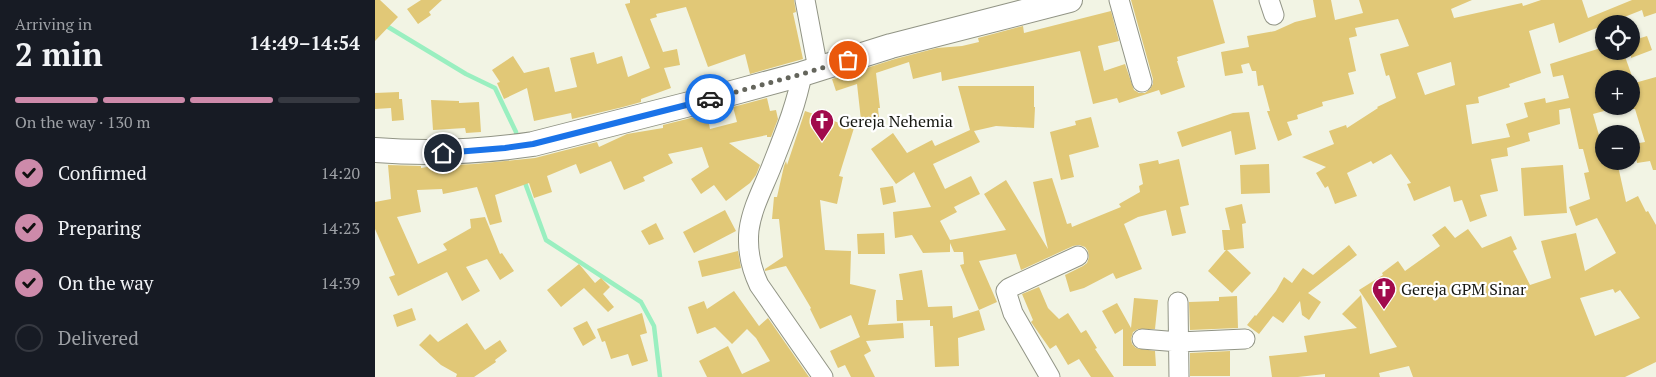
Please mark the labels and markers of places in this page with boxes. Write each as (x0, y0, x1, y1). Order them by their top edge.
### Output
pin (827, 39, 869, 81)
church icon: Gereja Nehemia (809, 108, 835, 142)
place label: Gereja Nehemia (839, 110, 953, 132)
pin (422, 132, 464, 174)
church icon: Gereja GPM Sinar (1371, 276, 1397, 310)
place label: Gereja GPM Sinar (1401, 278, 1527, 300)

